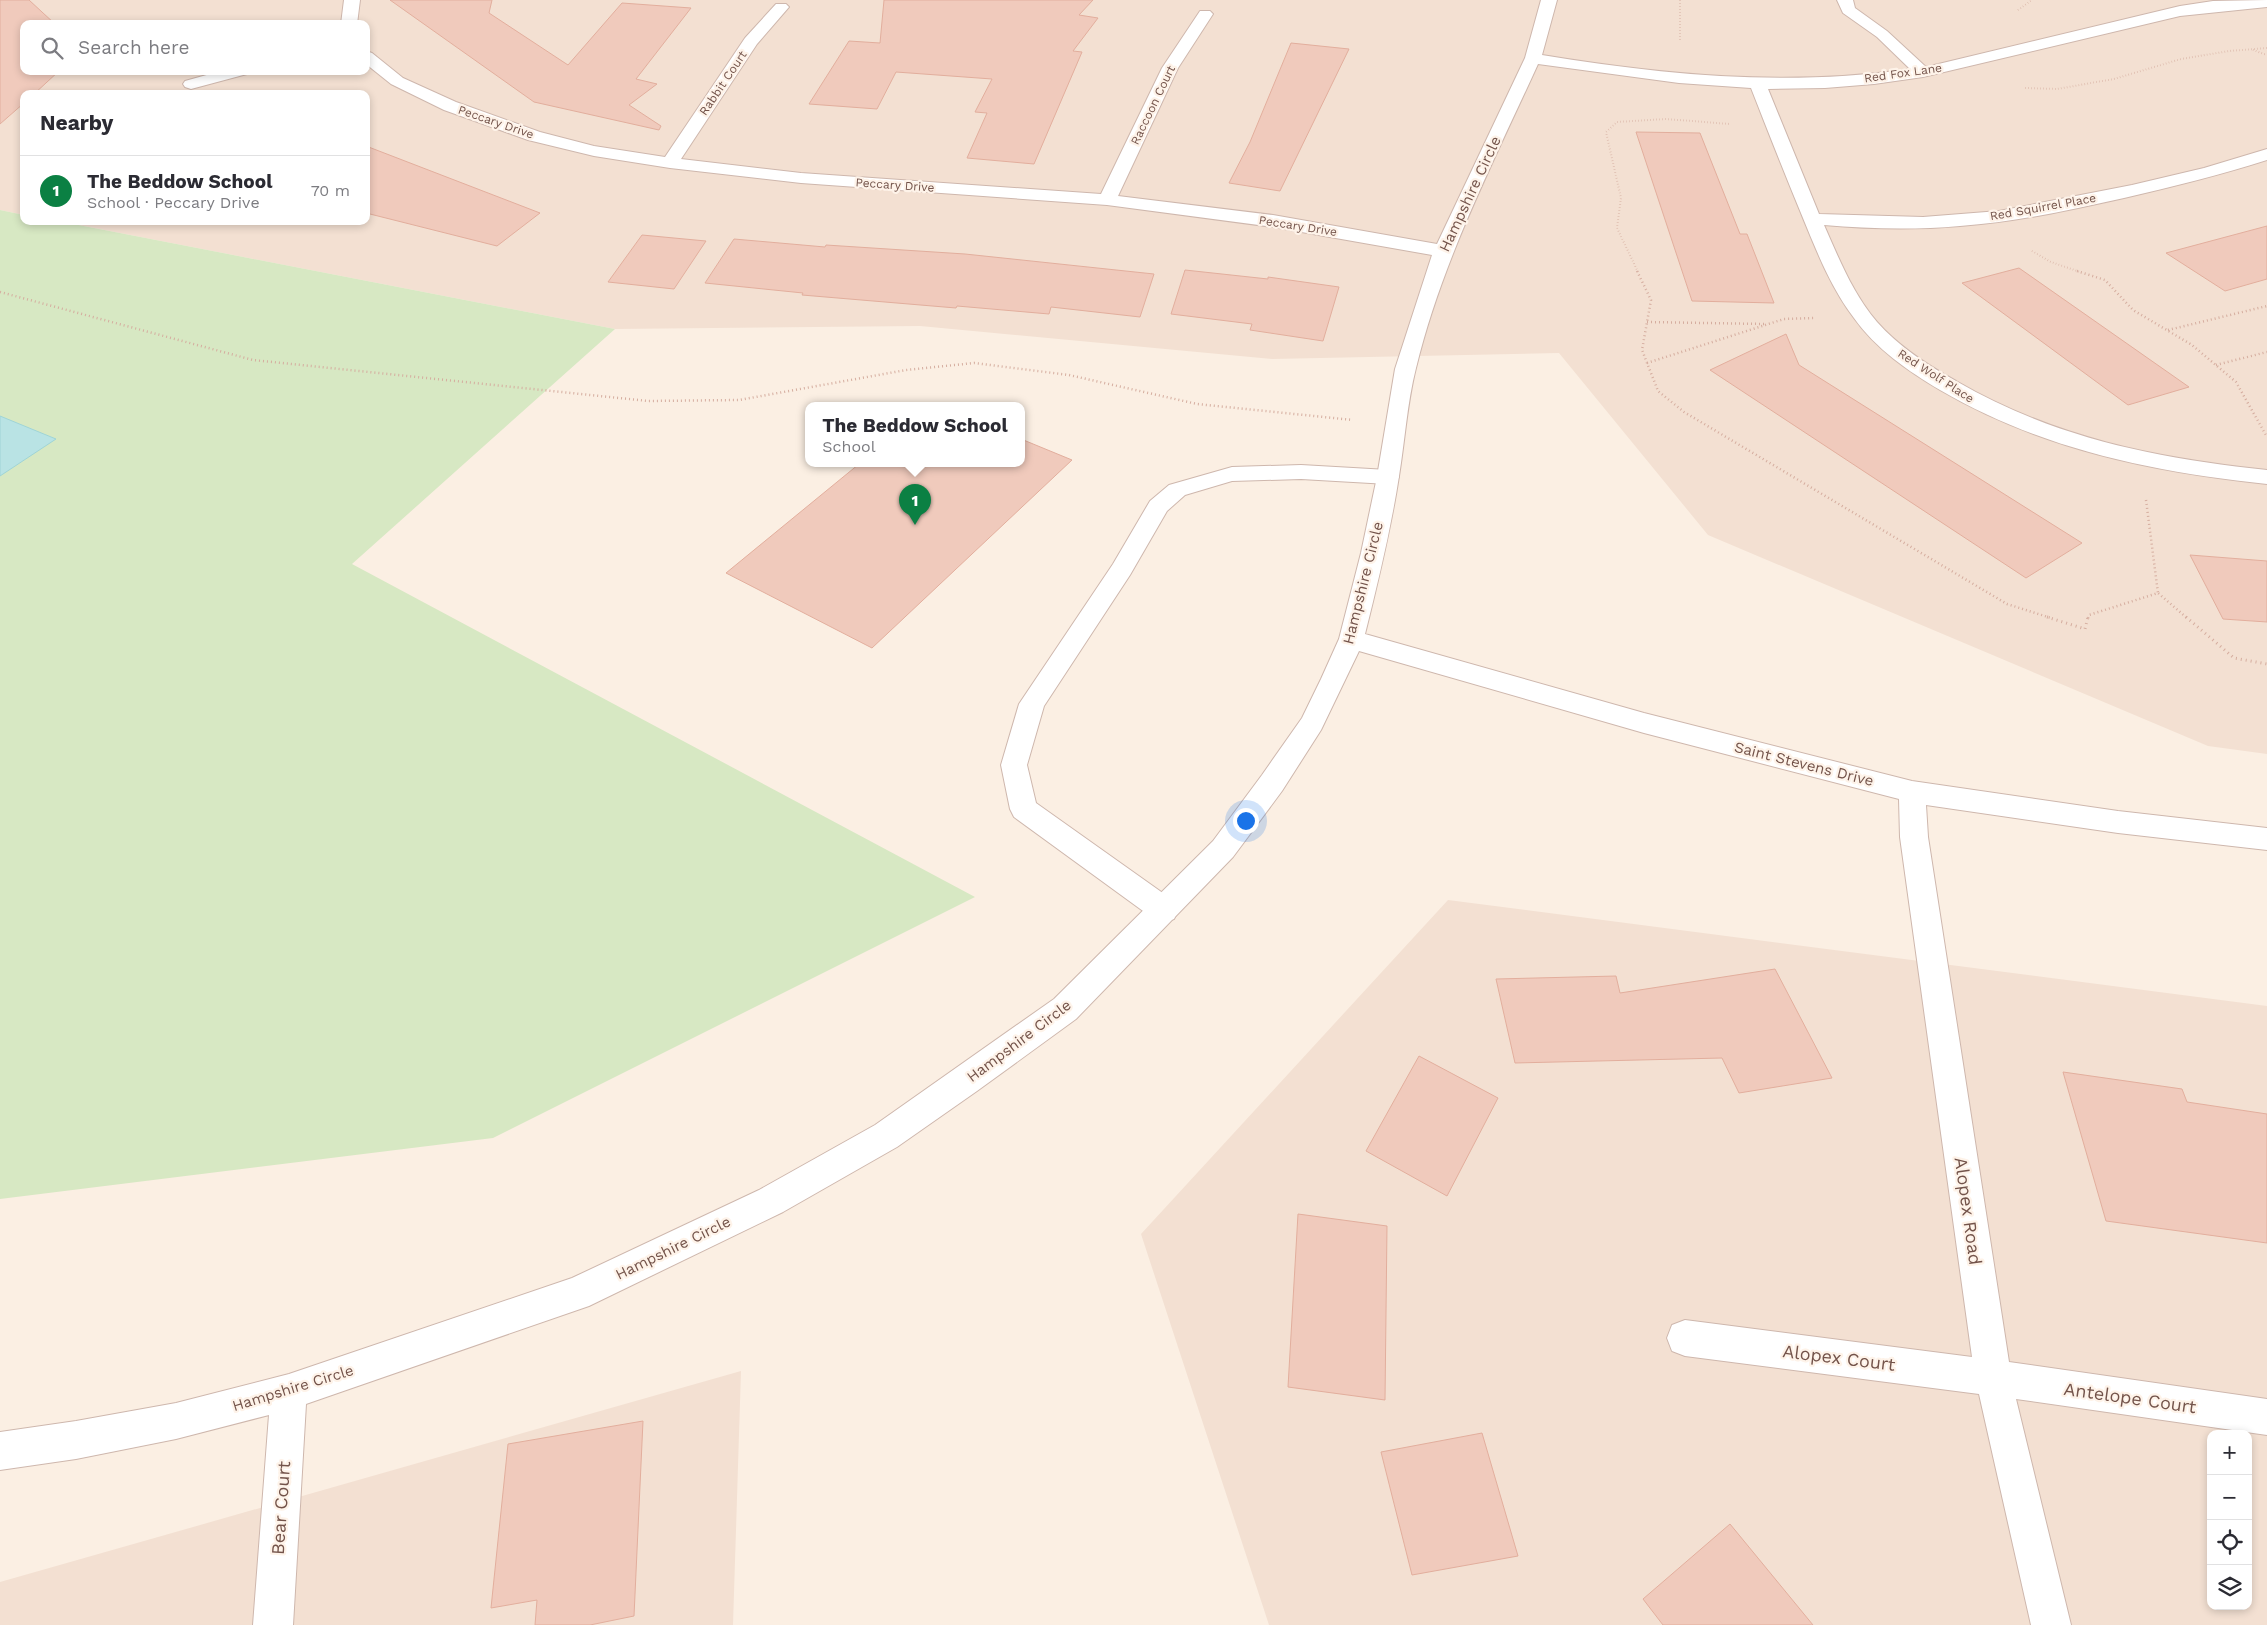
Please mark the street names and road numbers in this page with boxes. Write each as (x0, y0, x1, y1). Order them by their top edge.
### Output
street label: Rabbit Court (696, 48, 750, 118)
street label: Red Fox Lane (1863, 61, 1943, 85)
street label: Raccoon Court (1128, 63, 1178, 147)
street label: Peccary Drive (456, 103, 536, 142)
street label: Hampshire Circle (1435, 133, 1505, 255)
street label: Peccary Drive (855, 175, 935, 195)
street label: Red Squirrel Place (1989, 191, 2097, 223)
street label: Peccary Drive (1258, 213, 1338, 239)
street label: Red Wolf Place (1895, 346, 1977, 406)
street label: Hampshire Circle (1339, 520, 1387, 646)
street label: Saint Stevens Drive (1732, 738, 1876, 790)
street label: Hampshire Circle (963, 996, 1075, 1086)
street label: Alopex Road (1951, 1156, 1986, 1266)
street label: Hampshire Circle (613, 1212, 733, 1284)
street label: Alopex Court (1781, 1340, 1897, 1375)
street label: Hampshire Circle (230, 1361, 356, 1415)
street label: Antelope Court (2062, 1378, 2198, 1417)
street label: Bear Court (267, 1460, 294, 1556)

